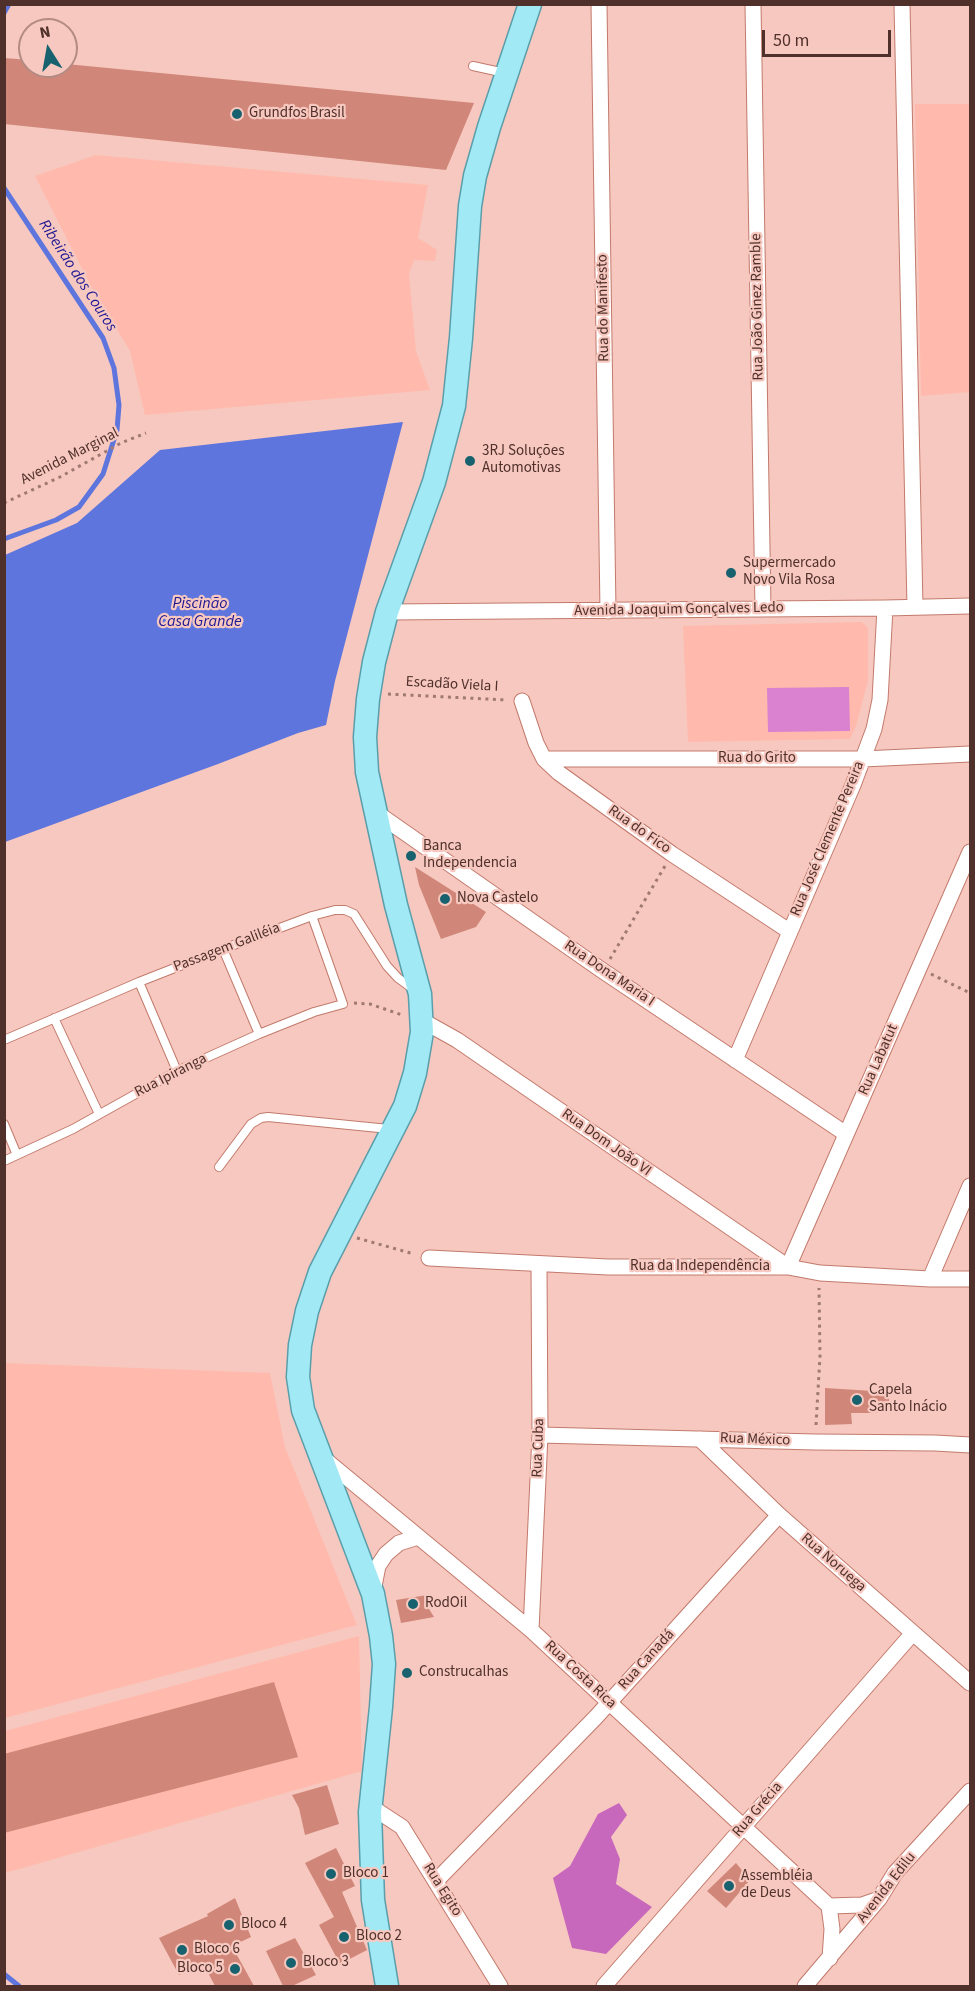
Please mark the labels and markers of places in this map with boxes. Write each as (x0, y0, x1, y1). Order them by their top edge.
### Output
place label: Grundfos Brasil (249, 105, 345, 123)
marker: Grundfos Brasil (230, 107, 244, 121)
place label: 3RJ Soluções Automotivas (482, 443, 564, 478)
marker: 3RJ Soluções Automotivas (463, 454, 477, 468)
place label: Supermercado Novo Vila Rosa (743, 555, 836, 590)
marker: Supermercado Novo Vila Rosa (724, 566, 738, 580)
place label: Banca Independencia (423, 838, 517, 873)
marker: Banca Independencia (404, 849, 418, 863)
place label: Nova Castelo (457, 890, 538, 908)
marker: Nova Castelo (438, 892, 452, 906)
place label: Capela Santo Inácio (869, 1382, 947, 1417)
marker: Capela Santo Inácio (850, 1393, 864, 1407)
place label: RodOil (425, 1595, 467, 1613)
marker: RodOil (406, 1597, 420, 1611)
place label: Construcalhas (419, 1664, 508, 1682)
marker: Construcalhas (400, 1666, 414, 1680)
place label: Bloco 1 (343, 1865, 389, 1883)
marker: Bloco 1 (324, 1867, 338, 1881)
place label: Assembléia de Deus (741, 1868, 813, 1903)
marker: Assembléia de Deus (722, 1879, 736, 1893)
place label: Bloco 4 (241, 1916, 287, 1934)
marker: Bloco 4 (222, 1918, 236, 1932)
place label: Bloco 2 (356, 1928, 402, 1946)
marker: Bloco 2 (337, 1930, 351, 1944)
place label: Bloco 6 (194, 1941, 240, 1959)
marker: Bloco 6 (175, 1943, 189, 1957)
place label: Bloco 3 (303, 1954, 349, 1972)
marker: Bloco 3 (284, 1956, 298, 1970)
place label: Bloco 5 (177, 1960, 223, 1978)
marker: Bloco 5 (228, 1962, 242, 1976)

